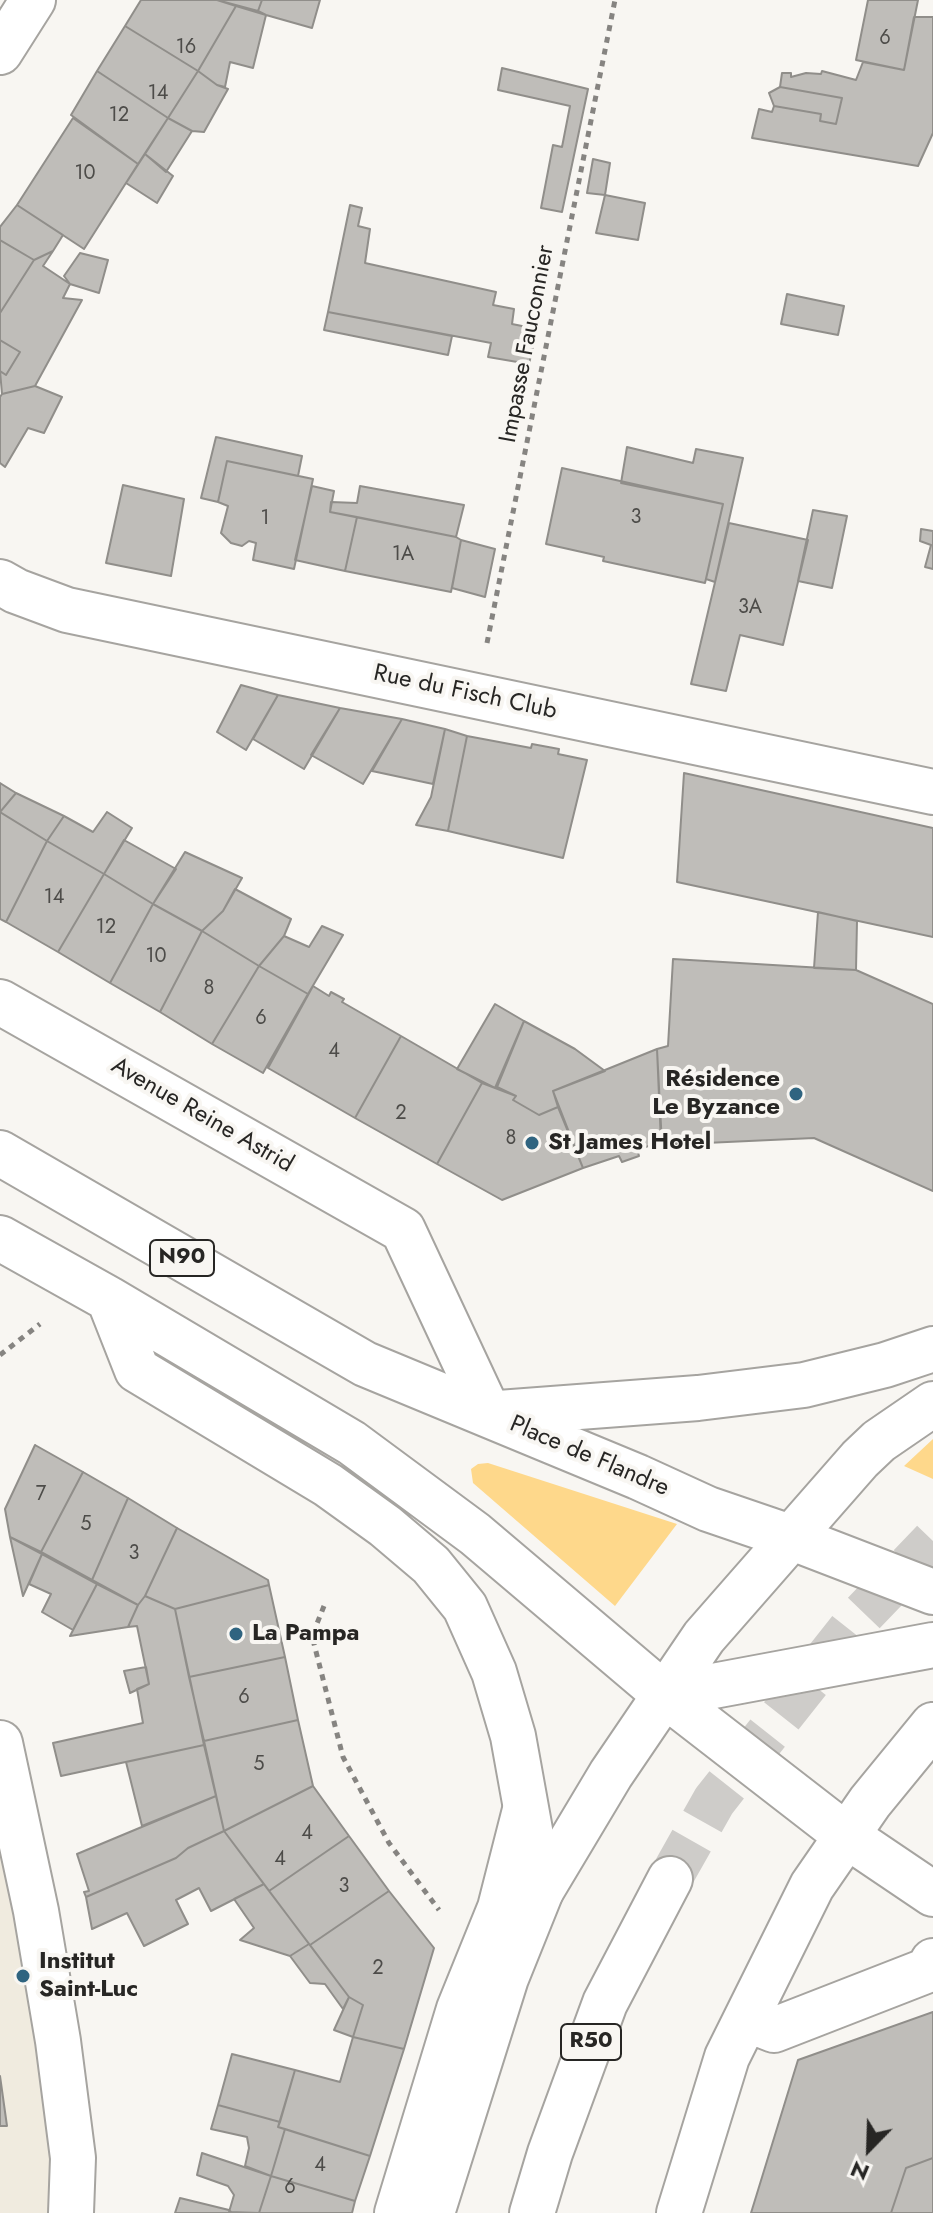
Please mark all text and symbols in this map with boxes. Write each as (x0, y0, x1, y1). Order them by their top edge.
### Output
house number: 6 (879, 27, 891, 51)
house number: 16 (176, 36, 196, 60)
house number: 14 (148, 82, 168, 106)
house number: 12 (109, 104, 129, 128)
house number: 10 (75, 162, 95, 186)
street label: Impasse Fauconnier (495, 243, 561, 445)
house number: 3 (631, 506, 641, 530)
house number: 1 (261, 507, 269, 531)
house number: 1A (392, 543, 414, 567)
house number: 3A (738, 596, 762, 620)
street label: Rue du Fisch Club (371, 660, 559, 726)
house number: 14 (44, 886, 64, 910)
house number: 12 (96, 916, 116, 940)
house number: 10 (146, 945, 166, 969)
house number: 8 (204, 977, 214, 1001)
house number: 6 (255, 1007, 267, 1031)
house number: 4 (328, 1040, 340, 1064)
street label: Avenue Reine Astrid (106, 1052, 298, 1180)
place label: Résidence Le Byzance (652, 1066, 780, 1122)
marker: Résidence Le Byzance (787, 1085, 805, 1103)
house number: 2 (395, 1102, 407, 1126)
house number: 8 (506, 1127, 516, 1151)
place label: St James Hotel (548, 1129, 711, 1157)
marker: St James Hotel (523, 1134, 541, 1152)
road number: N90 (150, 1240, 214, 1276)
street label: Place de Flandre (505, 1411, 673, 1503)
house number: 7 (36, 1483, 46, 1507)
house number: 5 (80, 1513, 92, 1537)
house number: 3 (129, 1542, 139, 1566)
place label: La Pampa (252, 1620, 359, 1648)
marker: La Pampa (227, 1625, 245, 1643)
house number: 6 (238, 1686, 250, 1710)
house number: 5 (253, 1753, 265, 1777)
house number: 4 (301, 1822, 313, 1846)
house number: 4 (274, 1848, 286, 1872)
house number: 3 (339, 1875, 349, 1899)
place label: Institut Saint-Luc (39, 1948, 138, 2004)
house number: 2 (372, 1957, 384, 1981)
marker: Institut Saint-Luc (14, 1967, 32, 1985)
road number: R50 (561, 2024, 621, 2060)
north arrow (829, 2109, 909, 2189)
text: N (845, 2153, 874, 2189)
house number: 4 (314, 2154, 326, 2178)
house number: 6 (284, 2176, 296, 2200)

